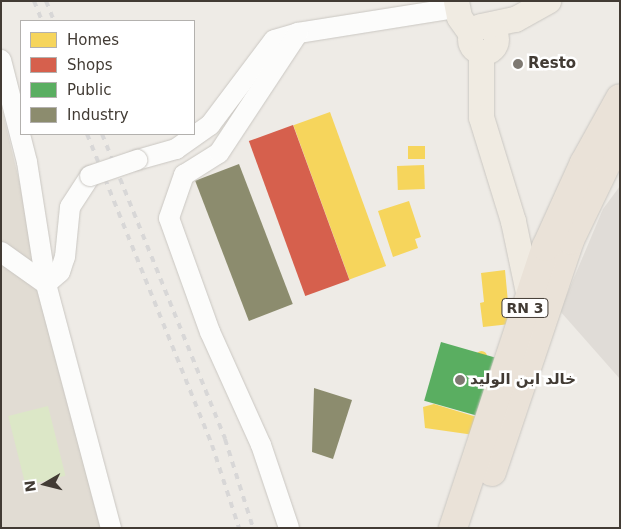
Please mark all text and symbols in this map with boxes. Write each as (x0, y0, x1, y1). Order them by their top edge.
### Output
legend (20, 20, 195, 135)
text: Homes (67, 31, 119, 49)
place label: Resto (528, 55, 576, 73)
text: Shops (67, 56, 113, 74)
marker: Resto (512, 58, 524, 70)
text: Public (67, 81, 111, 99)
text: Industry (67, 106, 129, 124)
road number: RN 3 (501, 296, 549, 320)
place label: خالد ابن الوليد (470, 371, 576, 389)
marker: خالد ابن الوليد (454, 374, 466, 386)
north arrow (20, 459, 70, 509)
text: N (21, 479, 39, 493)

